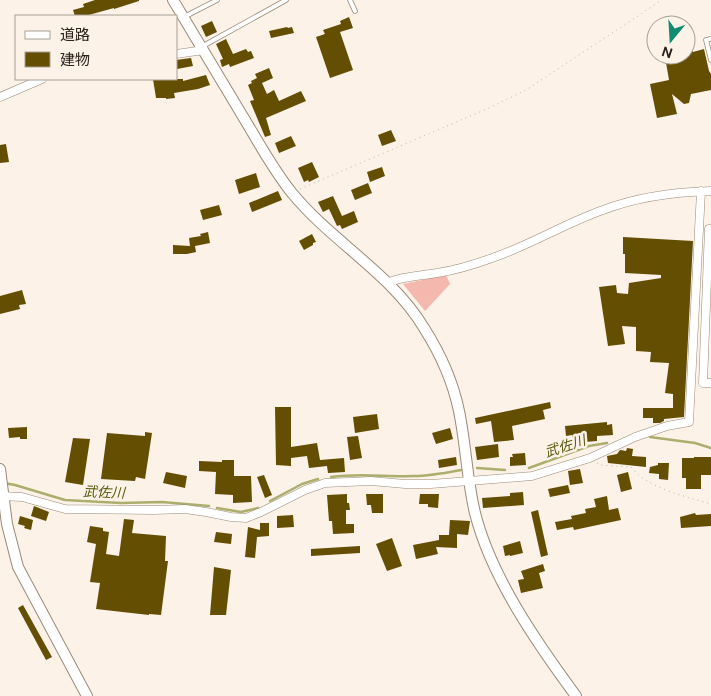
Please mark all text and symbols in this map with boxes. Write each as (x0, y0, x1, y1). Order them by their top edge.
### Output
legend (15, 15, 178, 80)
north arrow (646, 15, 696, 65)
text: 道路 (60, 25, 90, 45)
text: N (659, 42, 675, 63)
text: 建物 (60, 50, 90, 70)
water label: 武佐川 (542, 430, 590, 461)
water label: 武佐川 (83, 482, 127, 502)

